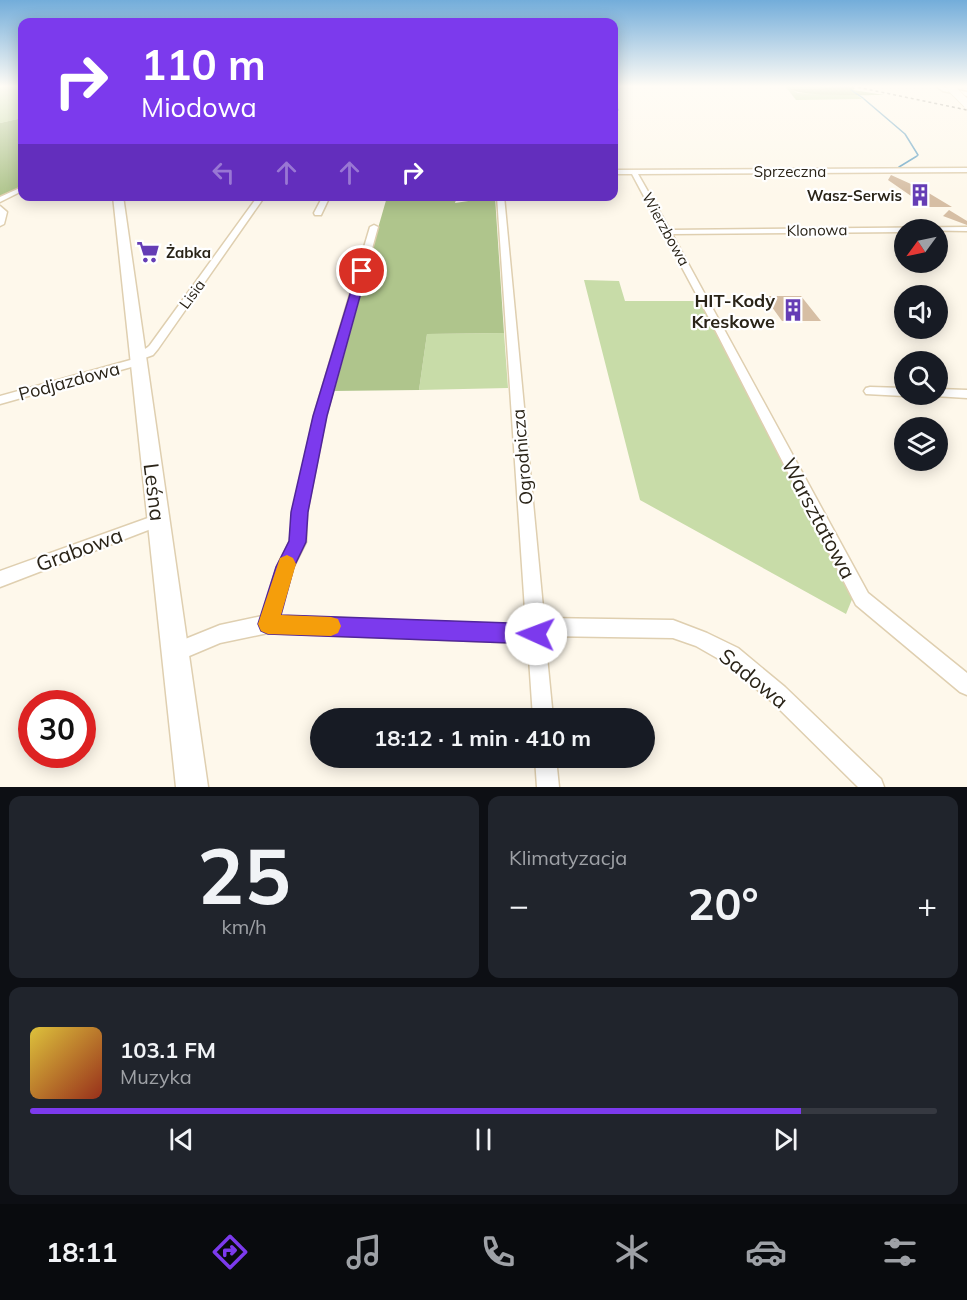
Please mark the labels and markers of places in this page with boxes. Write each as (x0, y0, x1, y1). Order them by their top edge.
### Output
building icon: Wasz-Serwis (907, 182, 933, 208)
place label: Wasz-Serwis (807, 186, 902, 205)
supermarket icon: Żabka (135, 239, 161, 265)
place label: Żabka (166, 243, 211, 262)
pin (336, 245, 387, 296)
place label: HIT-Kody Kreskowe (691, 289, 775, 333)
building icon: HIT-Kody Kreskowe (780, 297, 806, 323)

